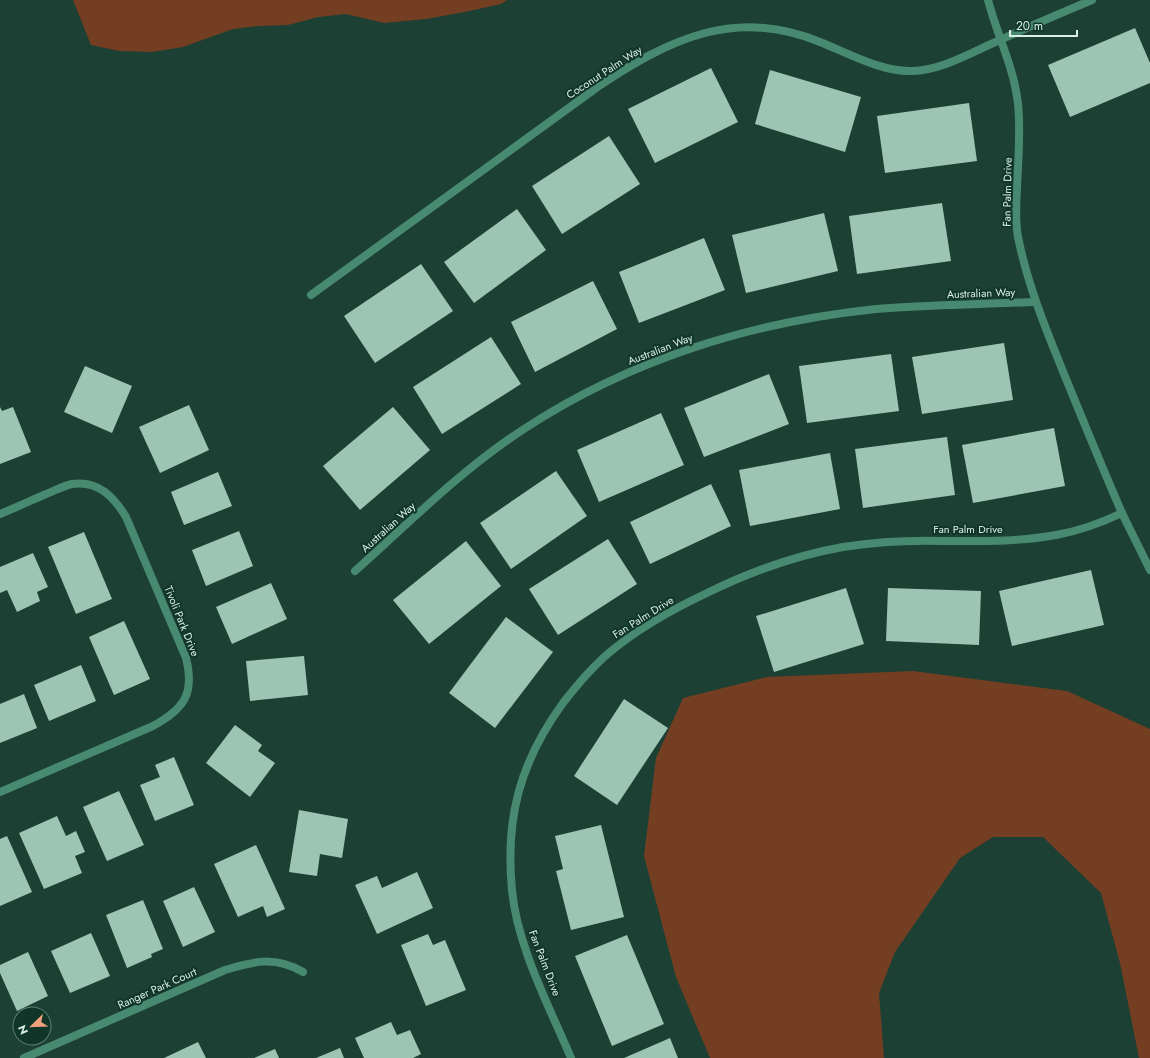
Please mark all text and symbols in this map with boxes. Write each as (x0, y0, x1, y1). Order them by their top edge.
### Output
scale bar (1010, 12, 1077, 38)
text: 20 m (1016, 17, 1043, 35)
street label: Coconut Palm Way (563, 41, 645, 103)
street label: Fan Palm Drive (998, 157, 1016, 227)
street label: Australian Way (946, 284, 1016, 302)
street label: Australian Way (625, 329, 695, 369)
street label: Australian Way (357, 498, 419, 556)
street label: Fan Palm Drive (933, 521, 1003, 537)
street label: Tivoli Park Drive (161, 583, 204, 659)
street label: Fan Palm Drive (609, 592, 677, 642)
street label: Fan Palm Drive (525, 928, 565, 999)
street label: Ranger Park Court (115, 963, 199, 1013)
north arrow (12, 1006, 52, 1046)
text: N (14, 1023, 32, 1037)

